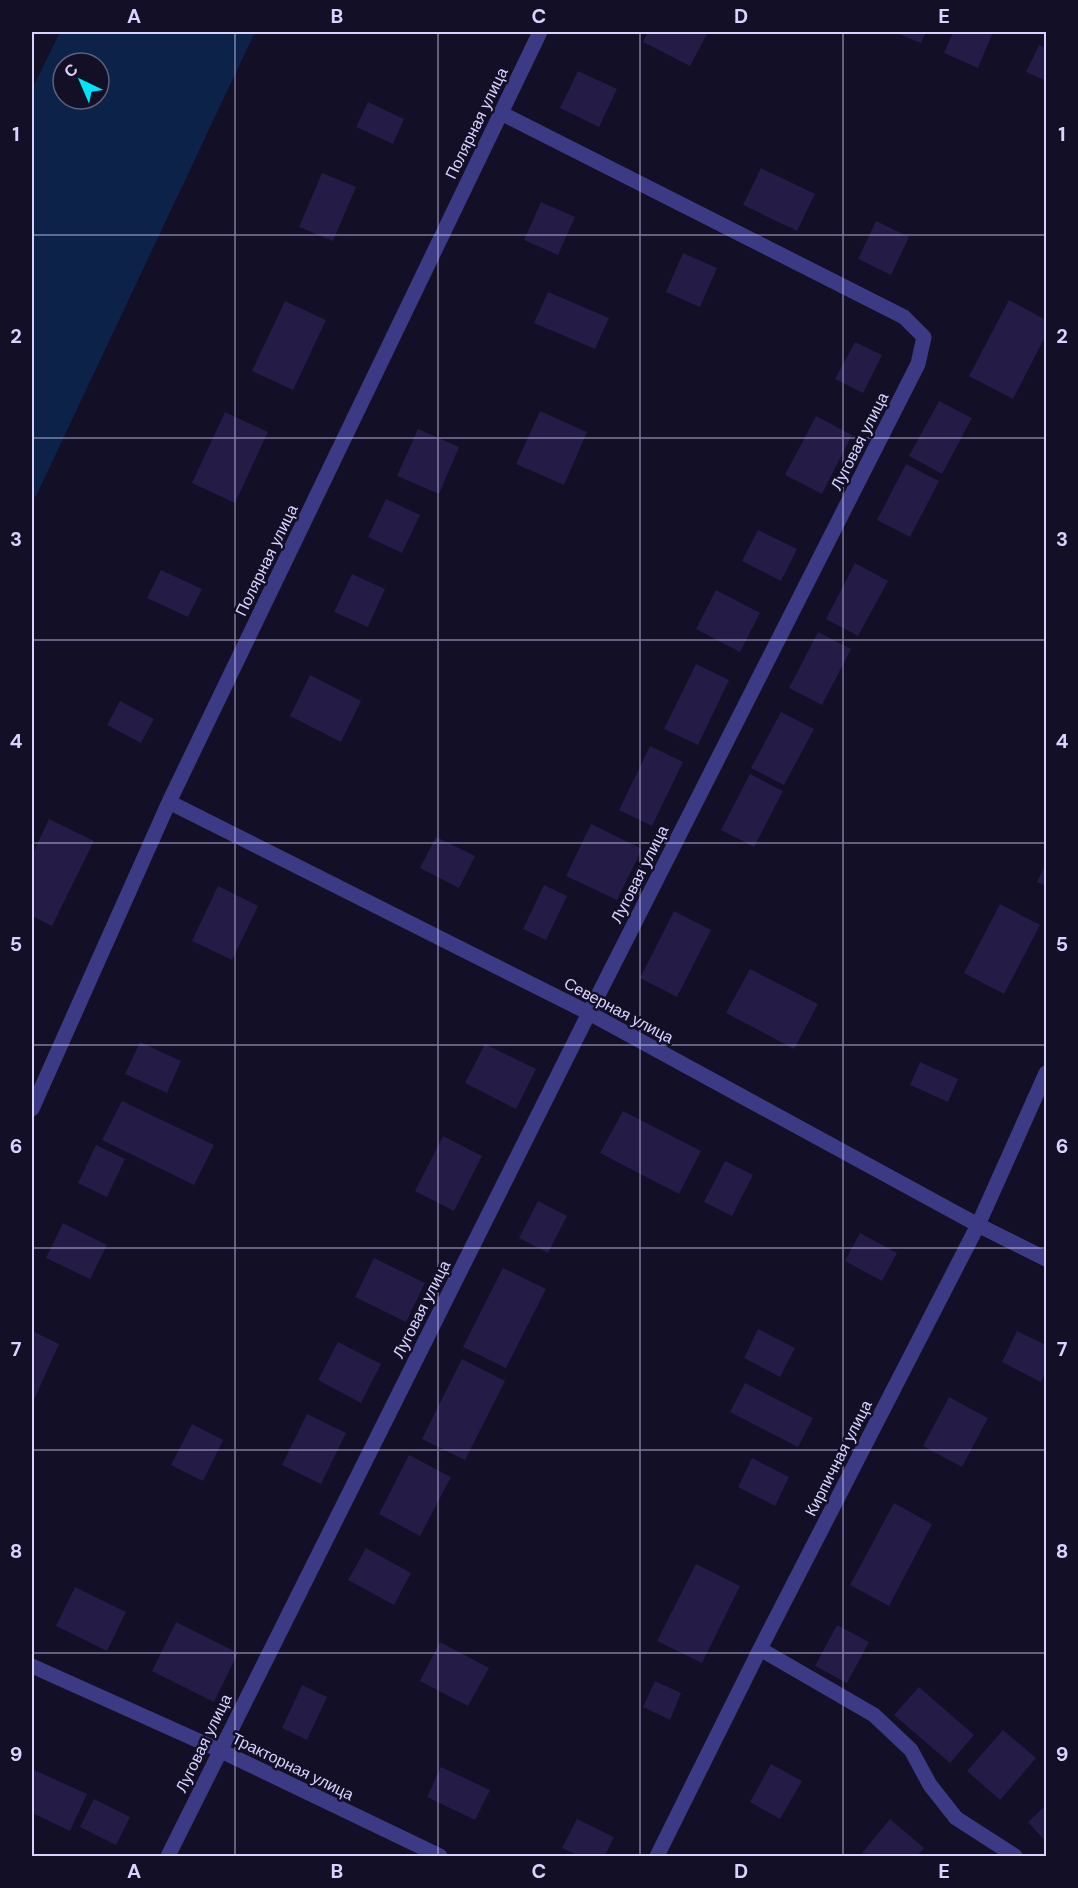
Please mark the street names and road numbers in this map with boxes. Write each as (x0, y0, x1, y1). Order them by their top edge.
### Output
street label: Полярная улица (440, 64, 513, 182)
street label: Луговая улица (826, 389, 893, 494)
street label: Полярная улица (230, 501, 303, 619)
street label: Луговая улица (606, 822, 673, 927)
street label: Северная улица (560, 973, 677, 1048)
street label: Луговая улица (388, 1257, 455, 1362)
street label: Кирпичная улица (800, 1396, 877, 1520)
street label: Луговая улица (171, 1690, 236, 1796)
street label: Тракторная улица (228, 1728, 357, 1805)

